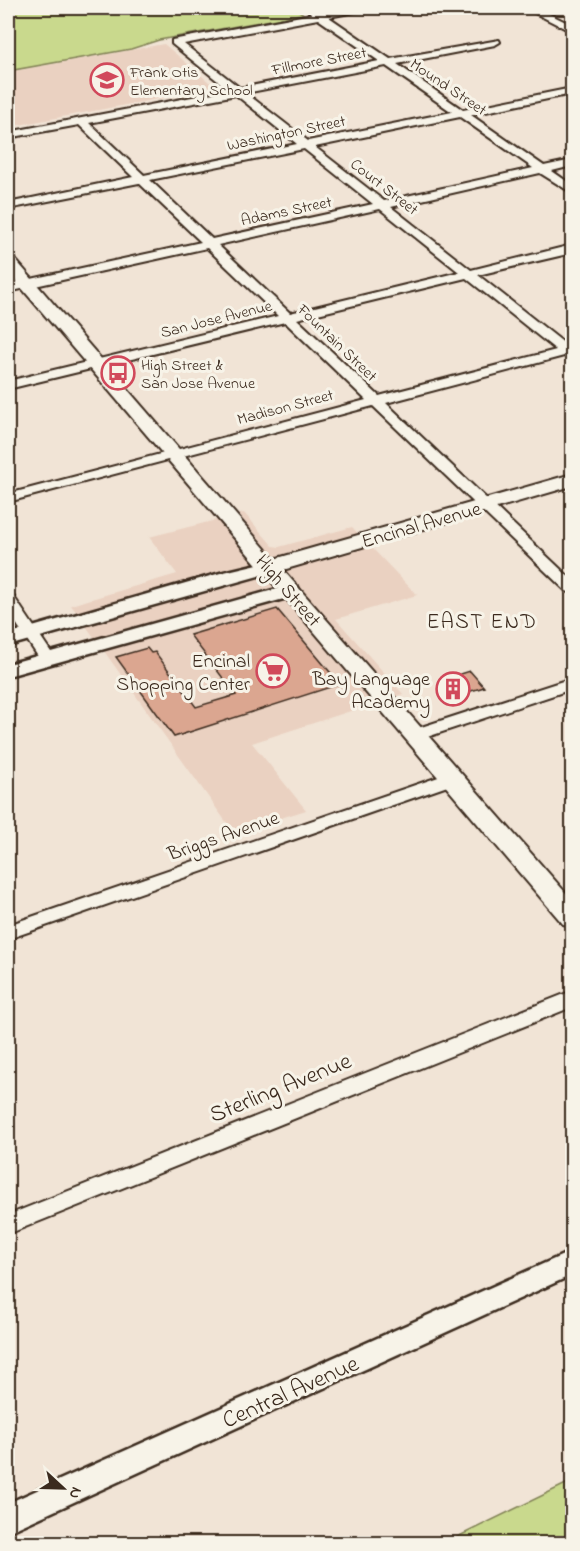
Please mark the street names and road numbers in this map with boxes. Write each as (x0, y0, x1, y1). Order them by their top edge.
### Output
street label: Fillmore Street (269, 41, 369, 83)
street label: Mound Street (405, 53, 492, 123)
street label: Washington Street (225, 110, 349, 158)
street label: Court Street (345, 153, 424, 222)
street label: Adams Street (239, 190, 335, 233)
street label: San Jose Avenue (158, 294, 276, 345)
street label: Fountain Street (290, 298, 383, 388)
street label: Madison Street (235, 383, 337, 432)
street label: Encinal Avenue (358, 495, 485, 557)
street label: High Street (246, 549, 327, 635)
street label: Briggs Avenue (163, 805, 284, 871)
street label: Sterling Avenue (205, 1045, 357, 1134)
street label: Central Avenue (217, 1348, 365, 1439)

